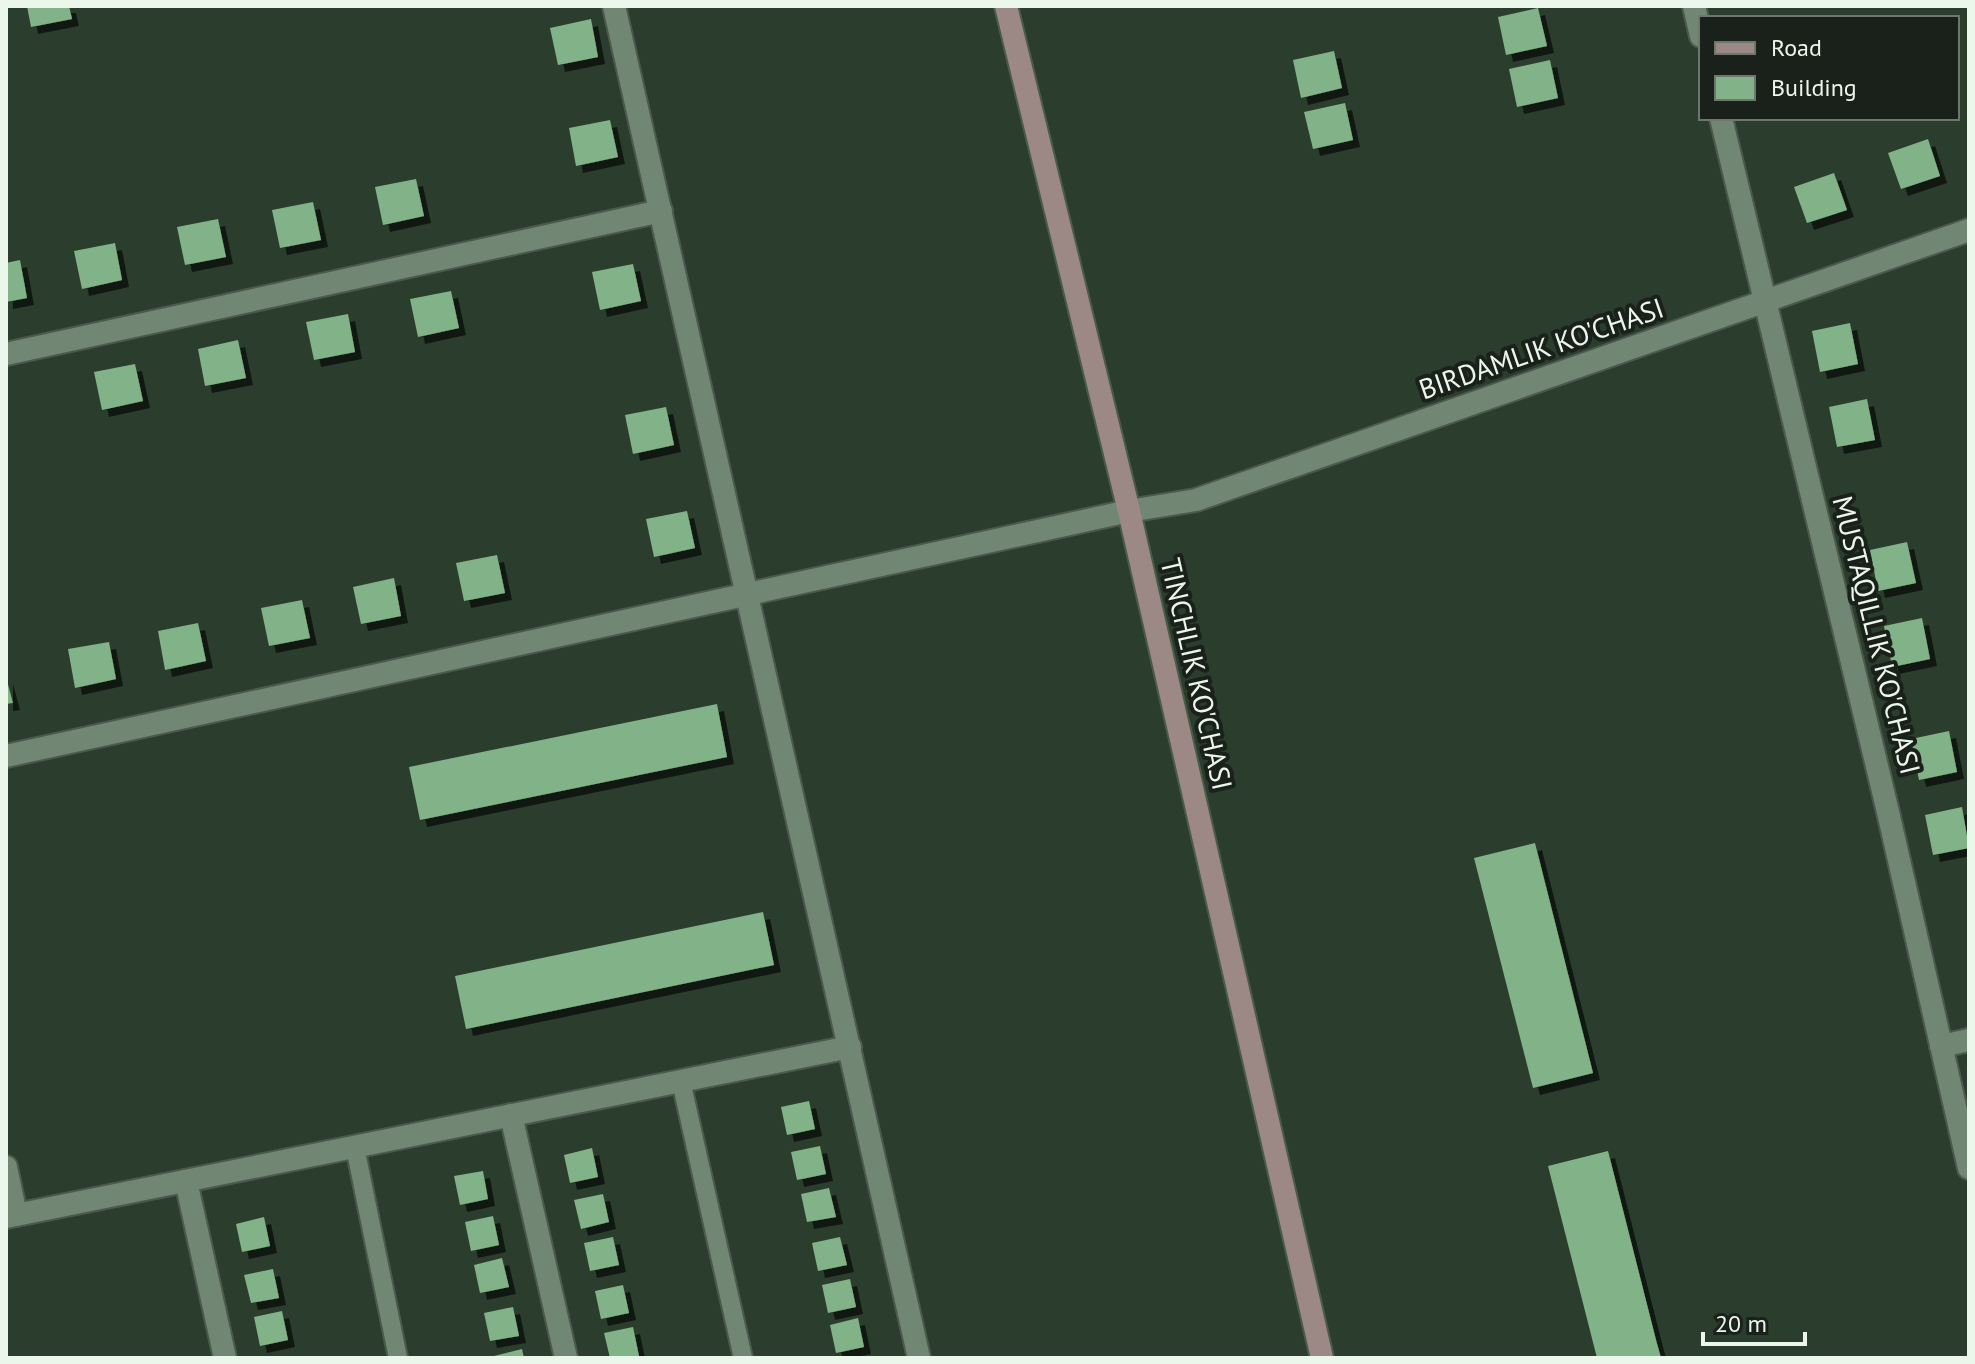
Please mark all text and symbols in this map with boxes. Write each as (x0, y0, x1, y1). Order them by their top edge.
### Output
legend (1699, 16, 1959, 120)
text: Road (1771, 32, 1822, 63)
text: Building (1771, 72, 1857, 103)
street label: BIRDAMLIK KO'CHASI (1414, 289, 1668, 407)
street label: MUSTAQILLIK KO'CHASI (1824, 492, 1930, 778)
street label: TINCHLIK KO'CHASI (1152, 555, 1242, 793)
scale bar (1703, 1296, 1805, 1346)
text: 20 m (1715, 1308, 1767, 1339)

